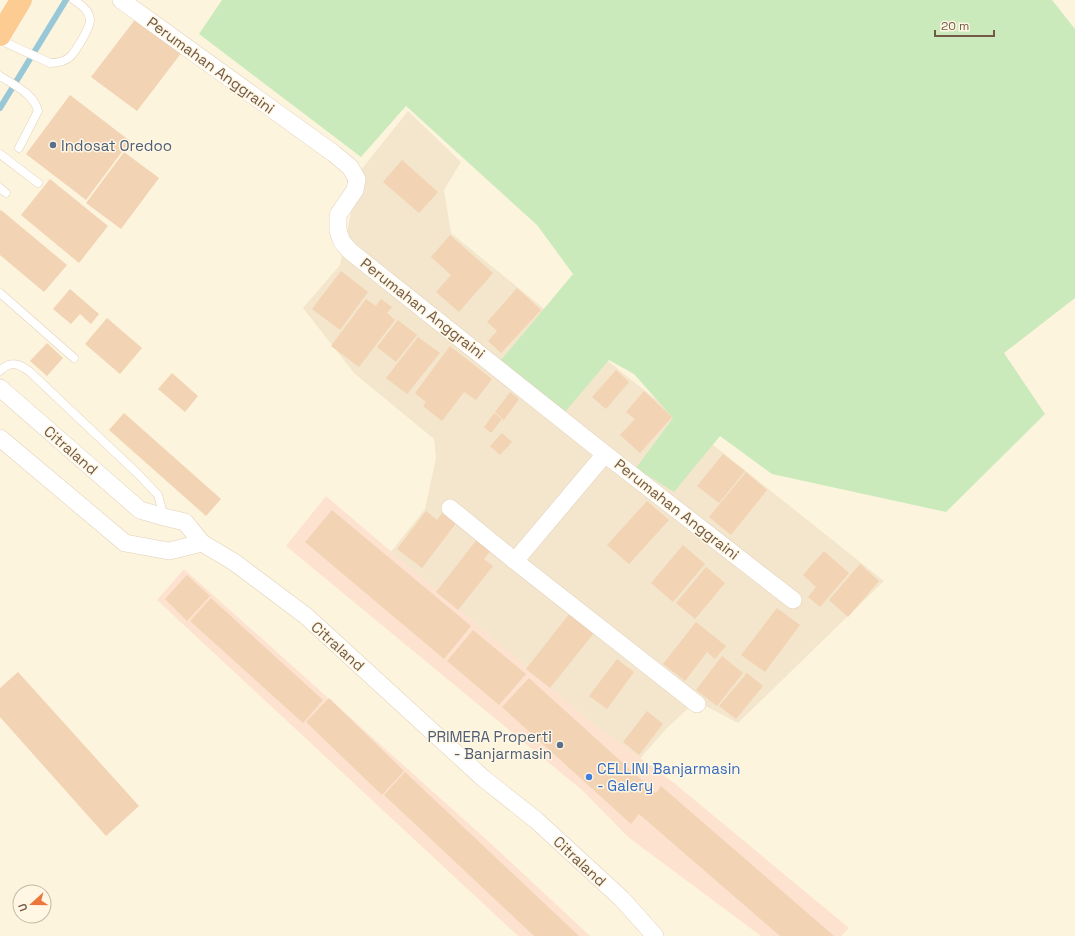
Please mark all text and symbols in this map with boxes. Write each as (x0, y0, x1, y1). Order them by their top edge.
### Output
street label: Perumahan Anggraini (143, 12, 279, 118)
scale bar (935, 12, 994, 38)
text: 20 m (941, 18, 969, 34)
place label: Indosat Oredoo (61, 136, 172, 155)
marker: Indosat Oredoo (48, 140, 58, 150)
street label: Perumahan Anggraini (357, 253, 489, 363)
street label: Citraland (40, 421, 102, 479)
street label: Perumahan Anggraini (611, 454, 743, 564)
street label: Citraland (307, 617, 369, 675)
place label: PRIMERA Properti - Banjarmasin (427, 727, 552, 763)
marker: PRIMERA Properti - Banjarmasin (555, 740, 565, 750)
place label: CELLINI Banjarmasin - Galery (597, 759, 741, 795)
marker: CELLINI Banjarmasin - Galery (584, 772, 594, 782)
street label: Citraland (550, 832, 610, 890)
north arrow (12, 884, 52, 924)
text: U (15, 902, 31, 914)

